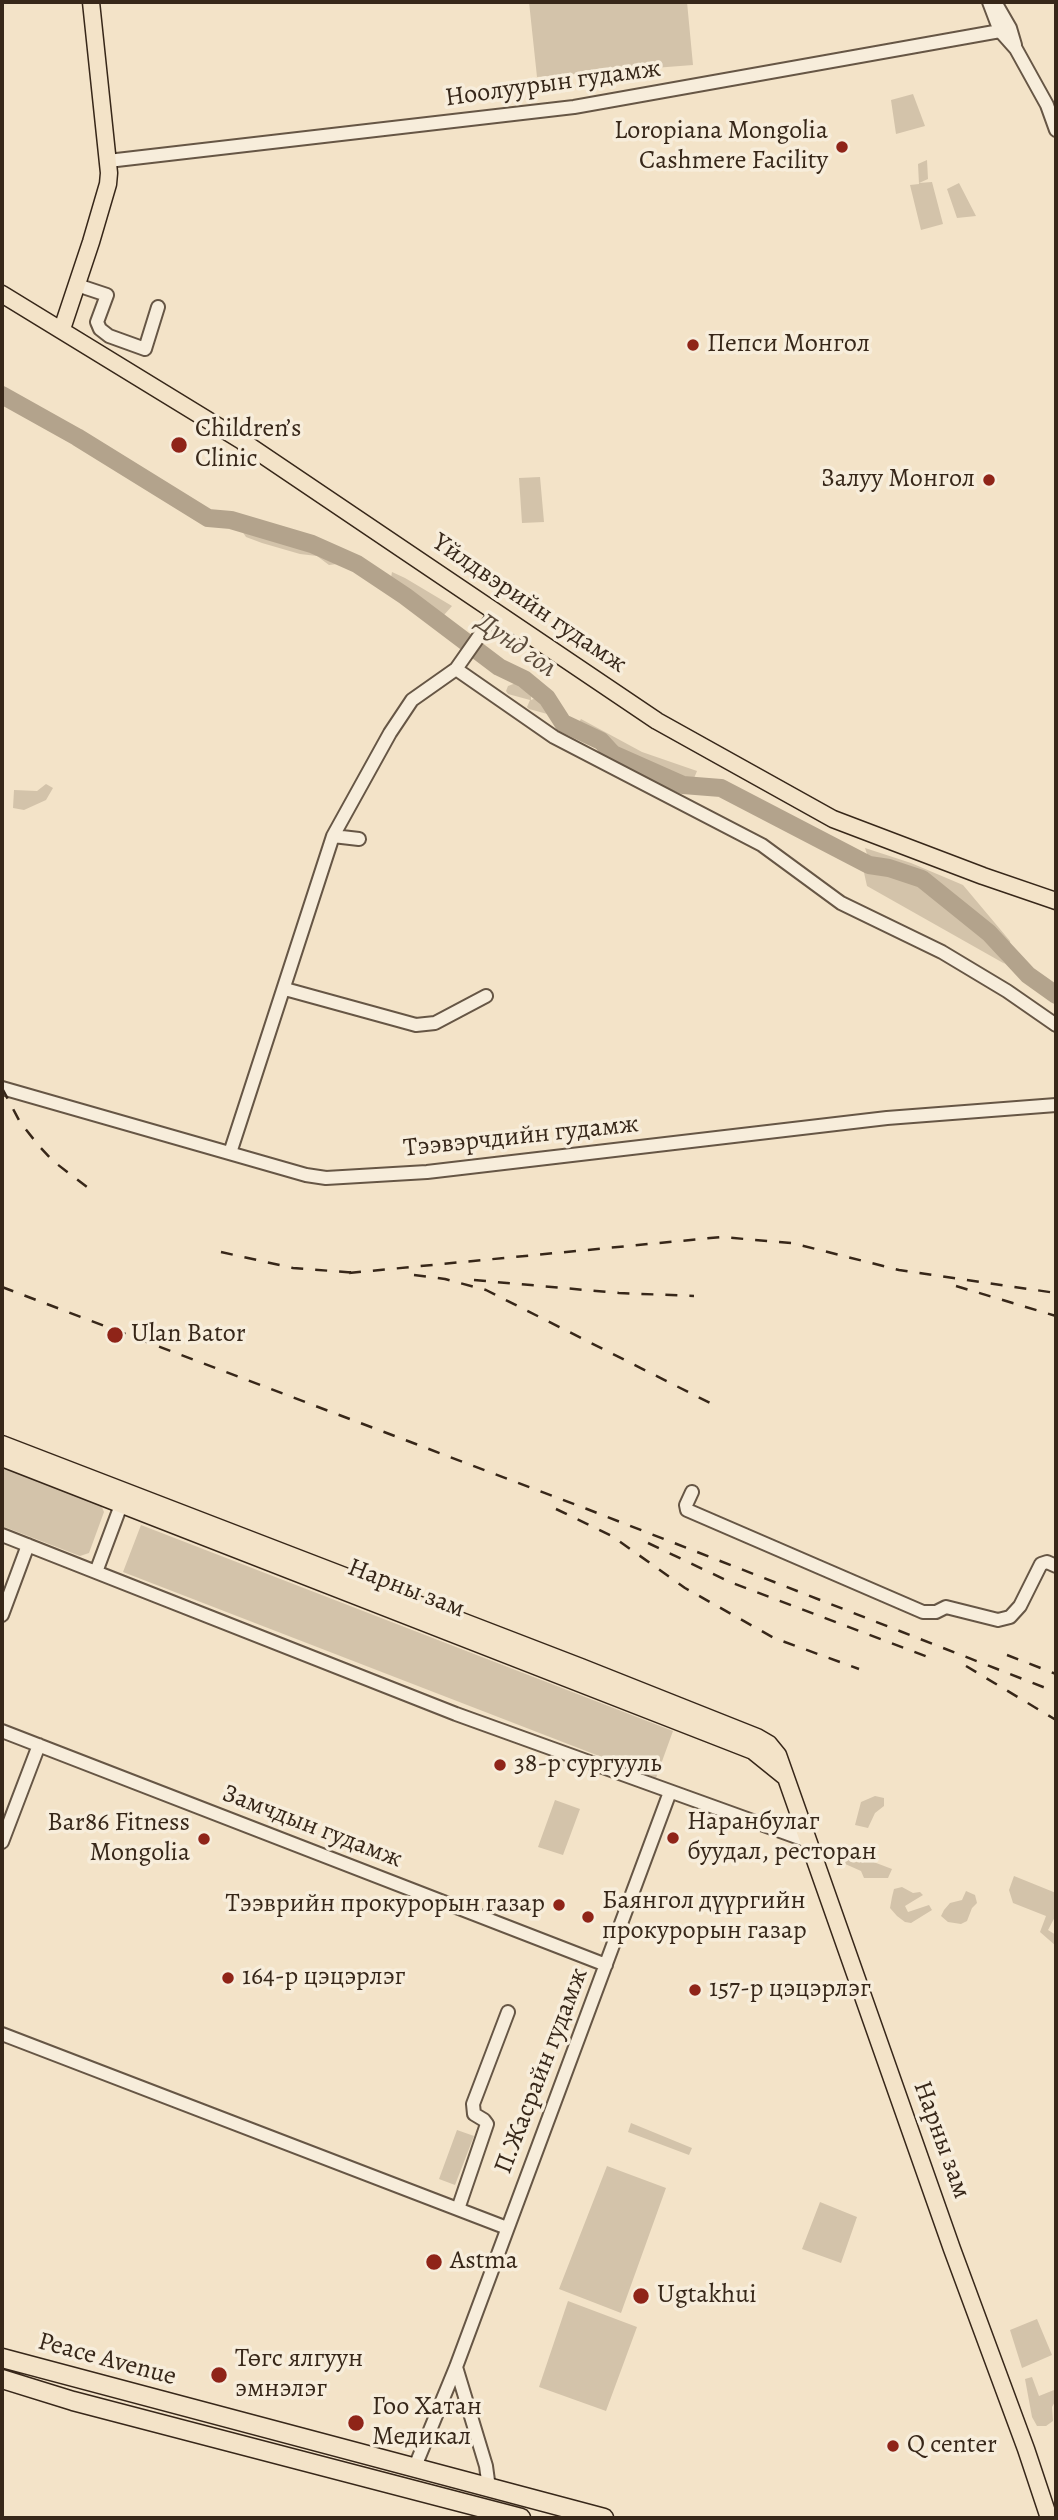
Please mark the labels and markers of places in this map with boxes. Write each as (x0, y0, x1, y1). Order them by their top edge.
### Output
place label: Loropiana Mongolia Cashmere Facility (614, 116, 828, 178)
marker: Loropiana Mongolia Cashmere Facility (834, 139, 850, 155)
place label: Пепси Монгол (707, 329, 870, 361)
marker: Пепси Монгол (685, 337, 701, 353)
place label: Children’s Clinic (195, 414, 301, 476)
marker: Children’s Clinic (169, 435, 189, 455)
place label: Залуу Монгол (821, 464, 975, 496)
marker: Залуу Монгол (981, 472, 997, 488)
place label: Ulan Bator (131, 1319, 246, 1351)
marker: Ulan Bator (105, 1325, 125, 1345)
place label: 38-р сургууль (514, 1749, 662, 1781)
marker: 38-р сургууль (492, 1757, 508, 1773)
place label: Наранбулаг буудал, ресторан (687, 1807, 877, 1868)
place label: Bar86 Fitness Mongolia (47, 1808, 190, 1870)
marker: Наранбулаг буудал, ресторан (665, 1830, 681, 1846)
marker: Bar86 Fitness Mongolia (196, 1831, 212, 1847)
place label: Баянгол дүүргийн прокурорын газар (602, 1886, 807, 1948)
place label: Тээврийн прокурорын газар (226, 1889, 545, 1921)
marker: Тээврийн прокурорын газар (551, 1897, 567, 1913)
marker: Баянгол дүүргийн прокурорын газар (580, 1909, 596, 1925)
place label: 164-р цэцэрлэг (242, 1962, 405, 1994)
marker: 164-р цэцэрлэг (220, 1970, 236, 1986)
place label: 157-р цэцэрлэг (709, 1974, 871, 2006)
marker: 157-р цэцэрлэг (687, 1982, 703, 1998)
place label: Astma (450, 2246, 518, 2278)
marker: Astma (424, 2252, 444, 2272)
place label: Ugtakhui (657, 2280, 757, 2312)
marker: Ugtakhui (631, 2286, 651, 2306)
place label: Төгс ялгуун эмнэлэг (235, 2344, 363, 2406)
marker: Төгс ялгуун эмнэлэг (209, 2365, 229, 2385)
place label: Гоо Хатан Медикал (372, 2392, 482, 2454)
marker: Гоо Хатан Медикал (346, 2413, 366, 2433)
place label: Q center (907, 2430, 997, 2462)
marker: Q center (885, 2438, 901, 2454)

